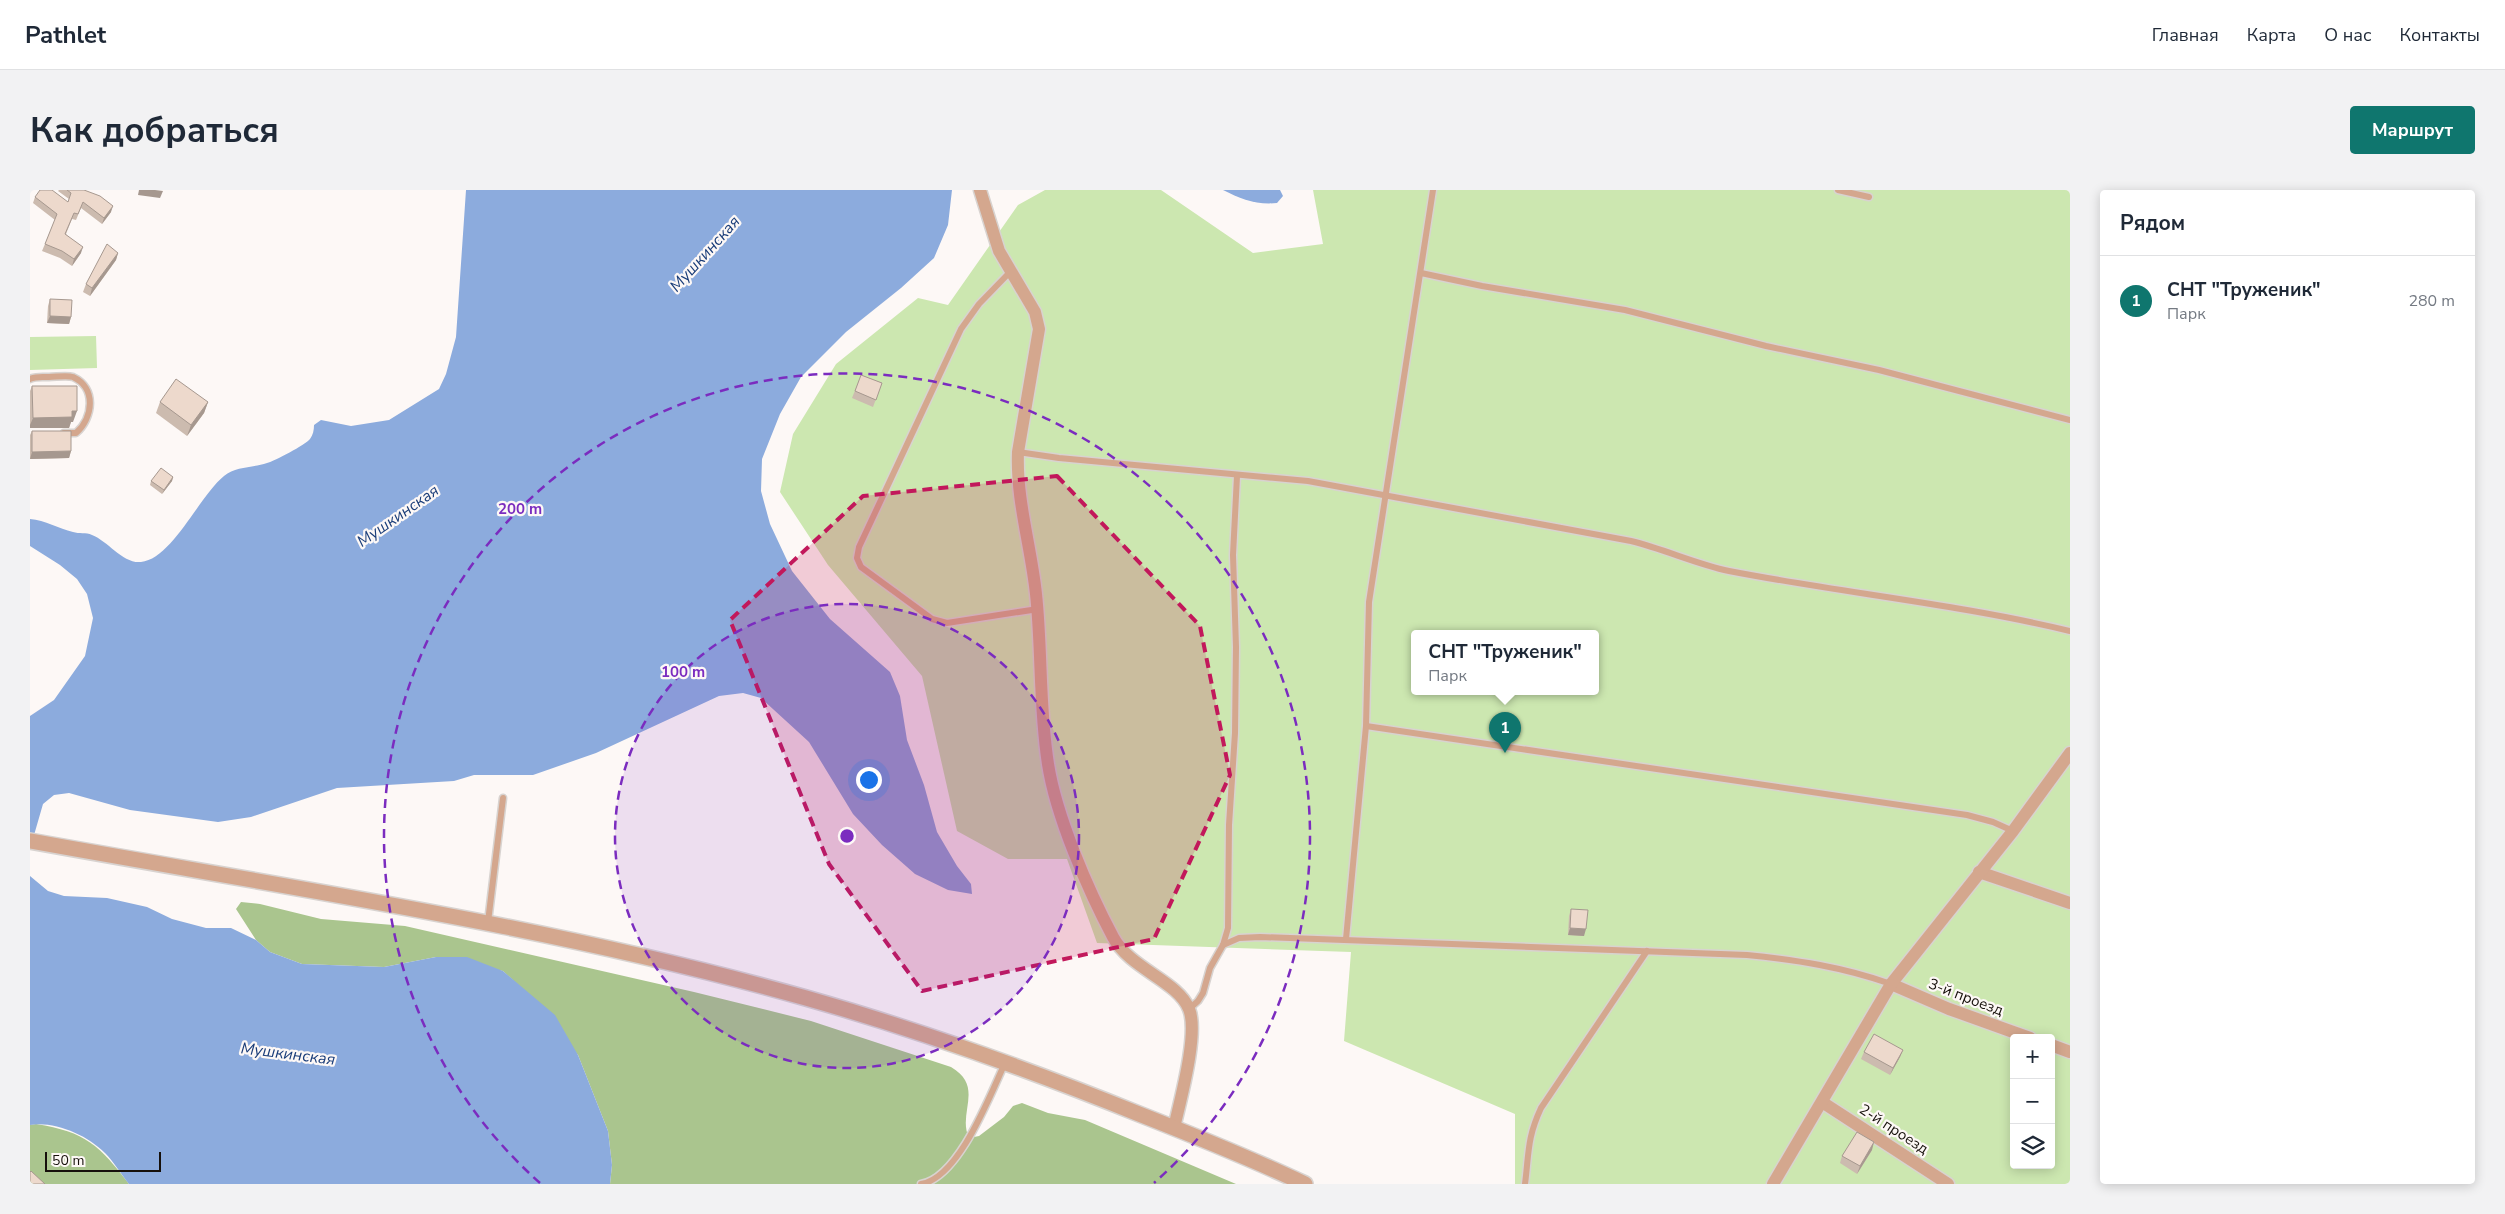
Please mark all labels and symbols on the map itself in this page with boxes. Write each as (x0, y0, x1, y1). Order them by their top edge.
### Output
water label: Мушкинская (665, 211, 745, 297)
water label: Мушкинская (353, 480, 443, 552)
text: 200 m (498, 499, 542, 519)
text: 100 m (661, 662, 705, 682)
pin: 1 (1489, 712, 1521, 753)
your location (856, 767, 882, 793)
centre of rings (838, 827, 856, 845)
street label: 3-й проезд (1926, 974, 2006, 1020)
water label: Мушкинская (239, 1037, 337, 1071)
street label: 2-й проезд (1856, 1099, 1933, 1159)
scale bar (45, 1149, 161, 1172)

